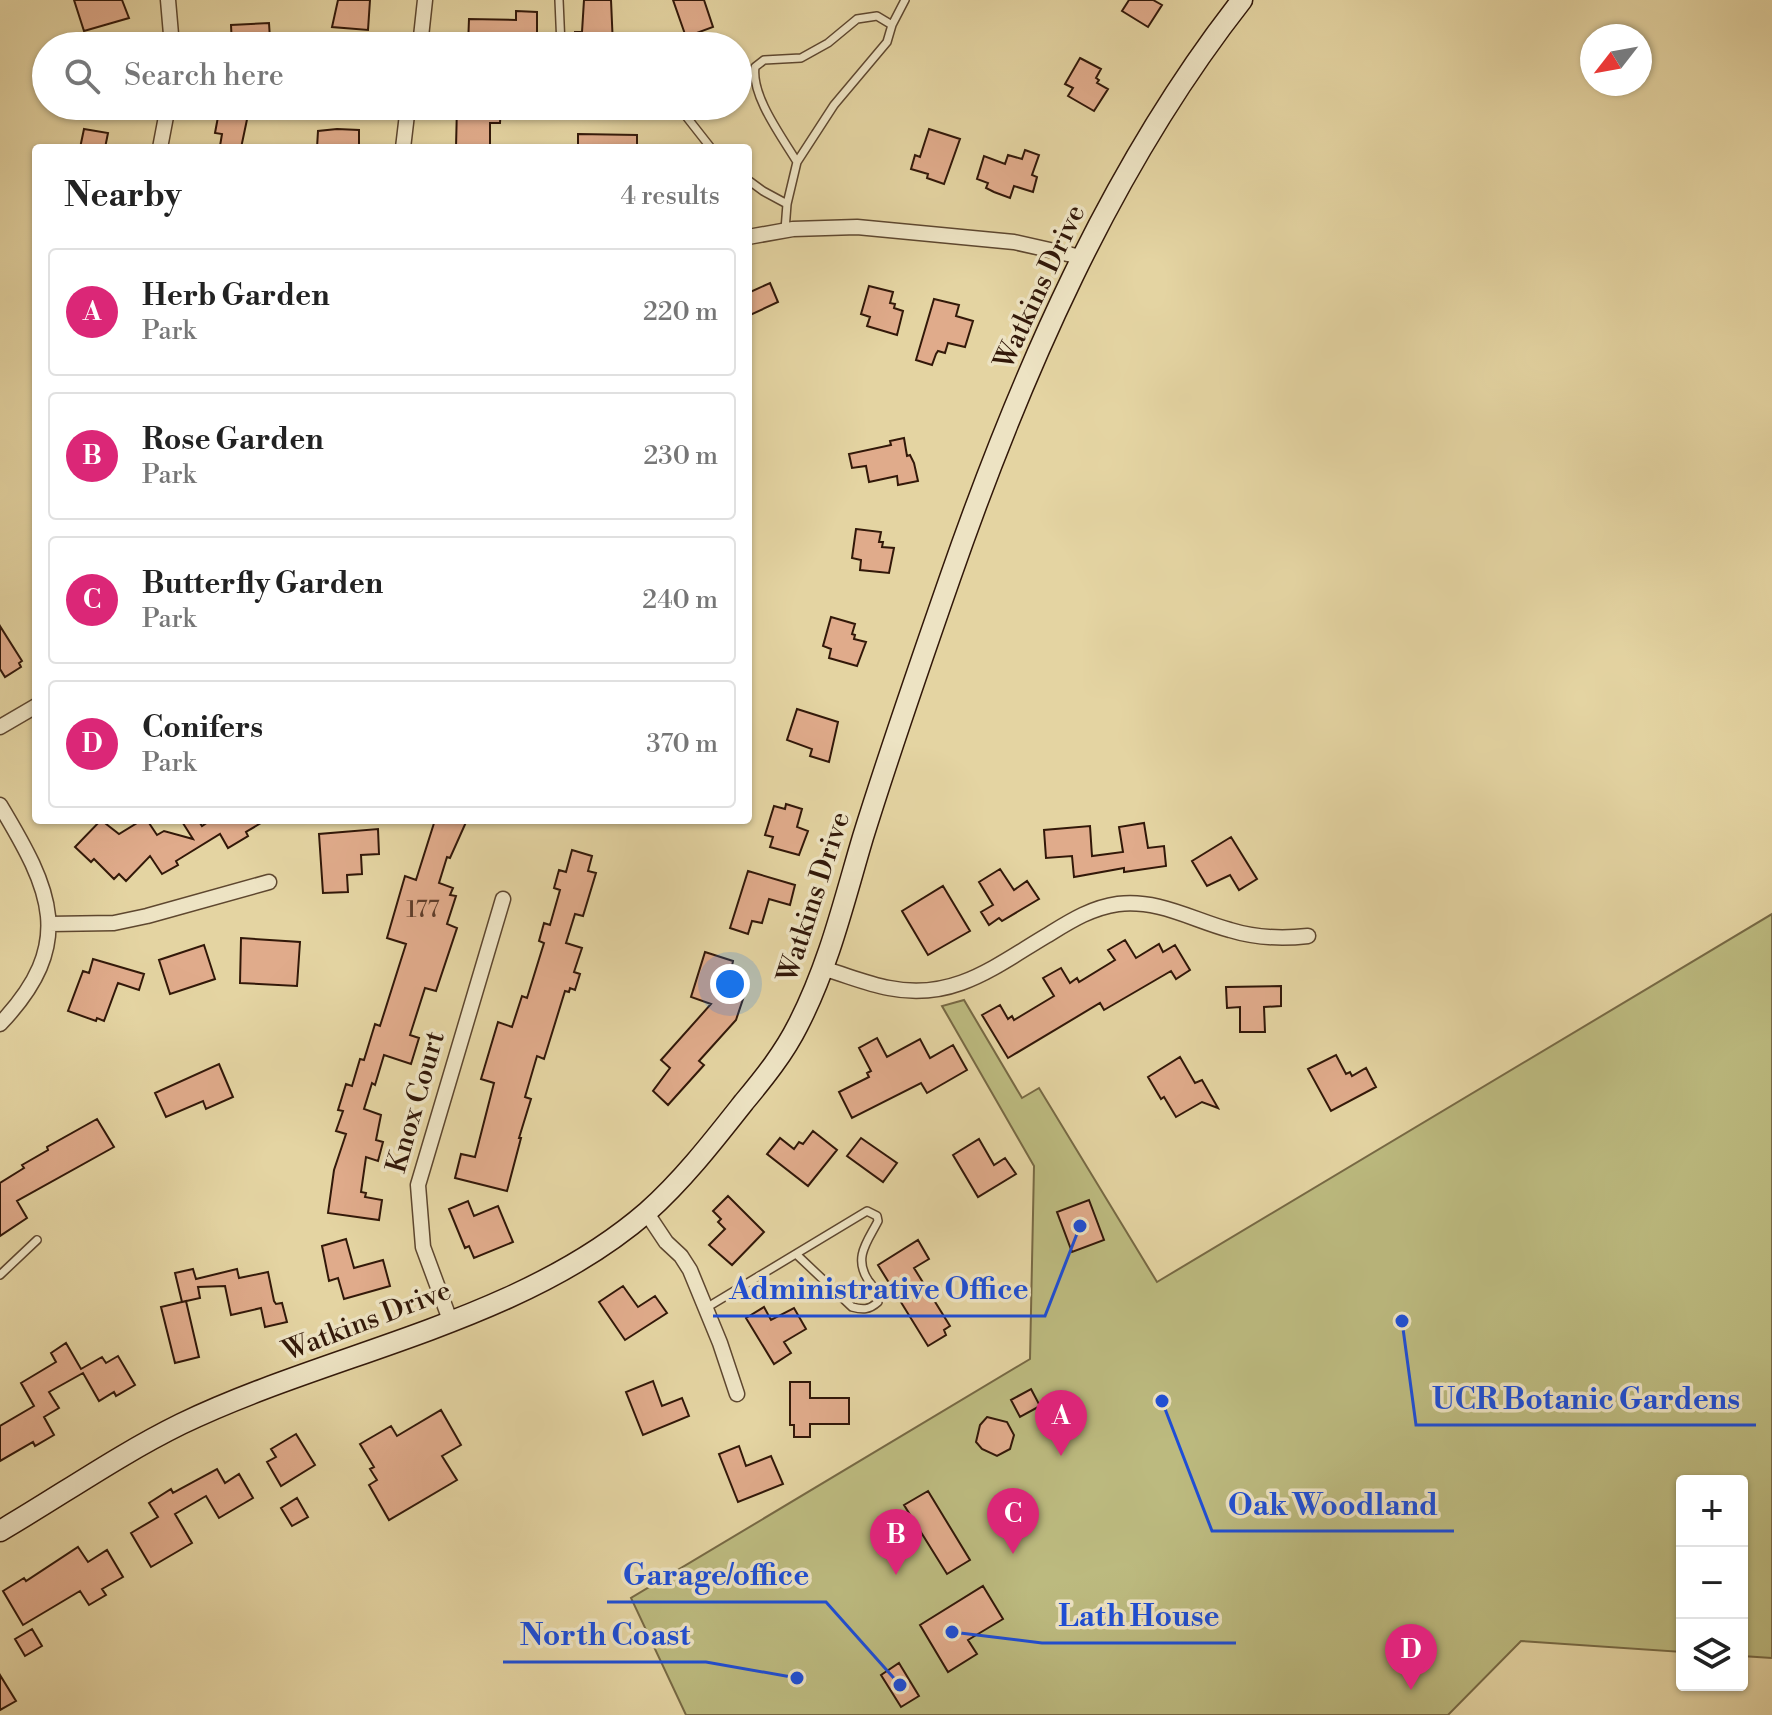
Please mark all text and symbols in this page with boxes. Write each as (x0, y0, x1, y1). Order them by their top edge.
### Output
north arrow (1580, 24, 1652, 96)
search box (32, 32, 752, 120)
icon: search (60, 54, 104, 98)
text: Search here (124, 57, 284, 95)
text: Nearby (64, 175, 182, 217)
text: 4 results (621, 180, 720, 212)
street label: Watkins Drive (986, 199, 1093, 376)
text: Herb Garden (142, 277, 330, 315)
text: A (83, 296, 101, 328)
text: 220 m (643, 296, 718, 328)
text: Park (142, 315, 196, 347)
text: Rose Garden (142, 421, 324, 459)
text: B (82, 440, 102, 472)
text: 230 m (643, 440, 718, 472)
text: Park (142, 459, 196, 491)
text: Butterfly Garden (142, 565, 383, 603)
text: C (83, 584, 101, 616)
text: 240 m (642, 584, 718, 616)
text: Park (142, 603, 196, 635)
text: Conifers (142, 709, 263, 747)
text: D (82, 728, 102, 760)
text: 370 m (646, 728, 718, 760)
text: Park (142, 747, 196, 779)
street label: Watkins Drive (770, 807, 858, 988)
house number: 177 (406, 895, 440, 925)
your location (710, 964, 750, 1004)
street label: Knox Court (379, 1027, 453, 1177)
callout: Administrative Office (713, 1262, 1045, 1316)
text: Administrative Office (728, 1271, 1029, 1309)
street label: Watkins Drive (277, 1273, 456, 1370)
callout: UCR Botanic Gardens (1416, 1371, 1756, 1425)
text: UCR Botanic Gardens (1432, 1381, 1740, 1419)
pin: A (1035, 1390, 1087, 1456)
map controls (1676, 1475, 1748, 1691)
button: + (1676, 1475, 1748, 1547)
callout: Oak Woodland (1212, 1477, 1454, 1531)
text: Oak Woodland (1228, 1487, 1438, 1525)
pin: C (987, 1488, 1039, 1554)
pin: B (870, 1509, 922, 1575)
button: − (1676, 1547, 1748, 1619)
callout: Garage/office (607, 1548, 826, 1602)
text: Garage/office (623, 1557, 809, 1595)
callout: Lath House (1042, 1589, 1236, 1643)
text: Lath House (1058, 1598, 1220, 1636)
callout: North Coast (503, 1608, 706, 1662)
text: North Coast (520, 1617, 691, 1655)
button: layers (1676, 1619, 1748, 1691)
pin: D (1385, 1624, 1437, 1690)

